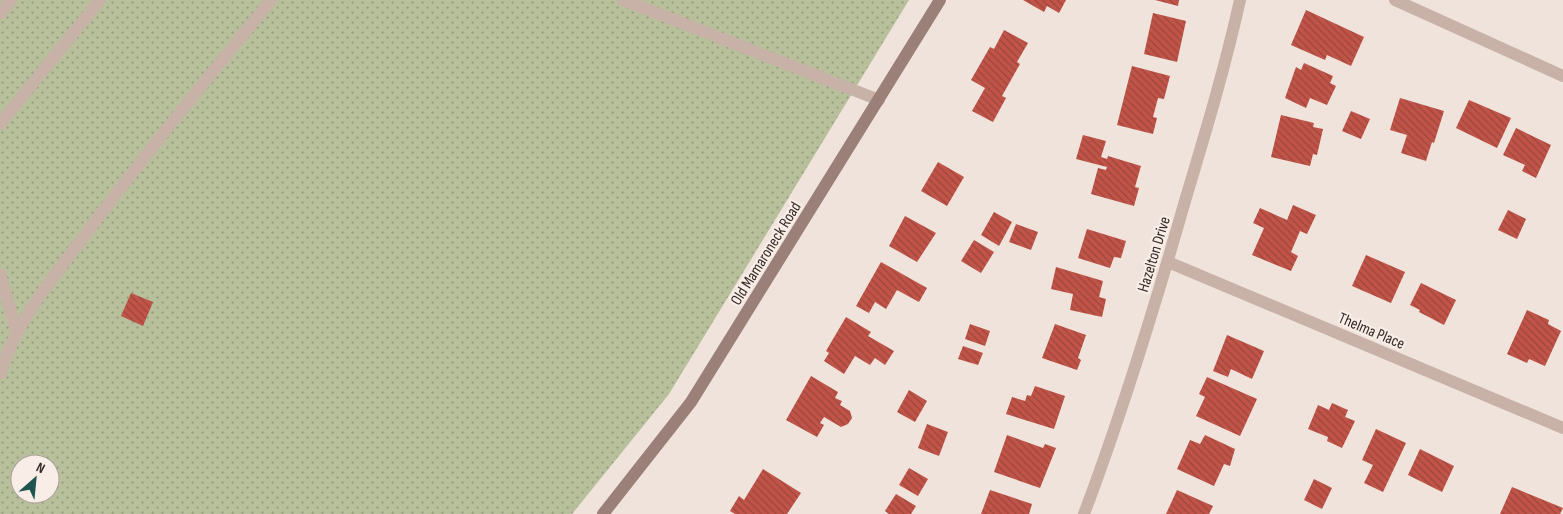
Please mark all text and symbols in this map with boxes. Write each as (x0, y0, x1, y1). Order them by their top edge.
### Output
street label: Old Mamaroneck Road (727, 199, 806, 309)
street label: Hazelton Drive (1134, 214, 1175, 294)
street label: Thelma Place (1335, 309, 1407, 354)
north arrow (10, 454, 60, 504)
text: N (33, 459, 48, 477)

